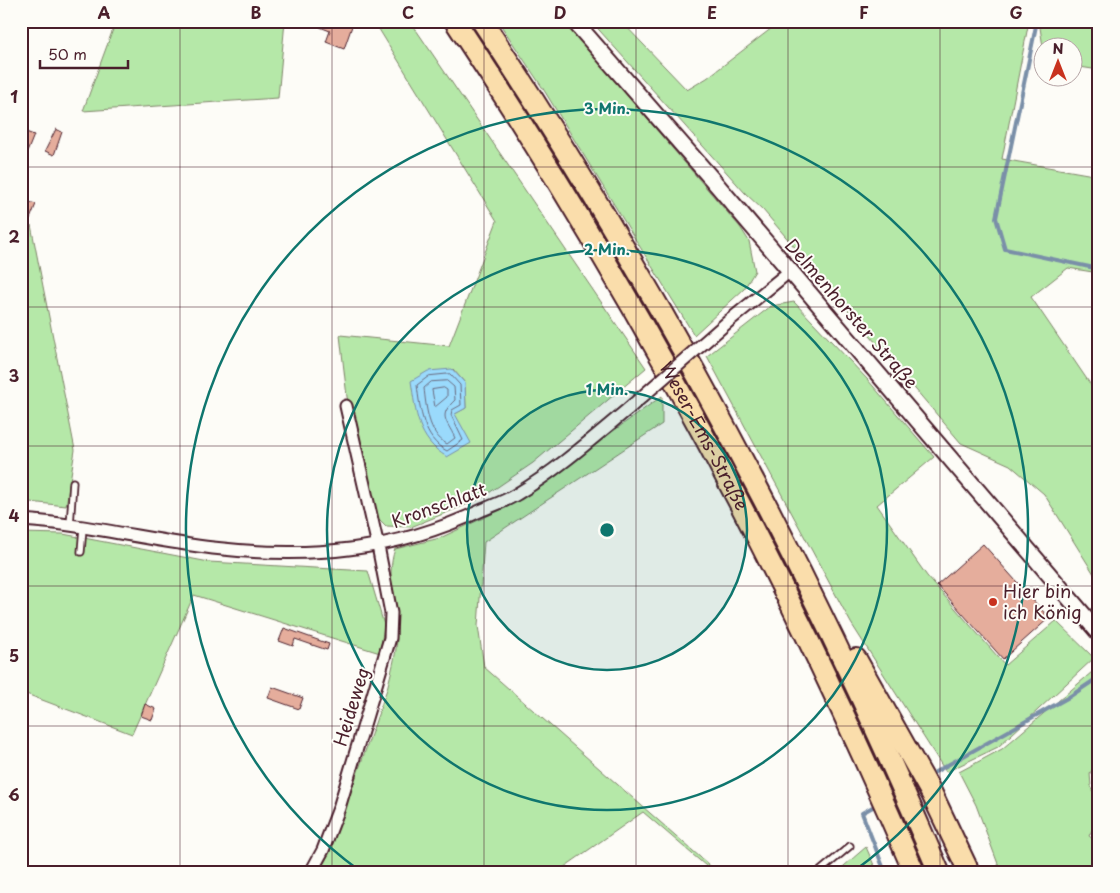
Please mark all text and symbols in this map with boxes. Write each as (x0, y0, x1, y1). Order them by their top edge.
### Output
text: A (98, 0, 111, 24)
text: B (251, 0, 262, 24)
text: C (402, 0, 414, 24)
text: D (554, 0, 566, 24)
text: E (707, 0, 717, 24)
text: F (859, 0, 869, 24)
text: G (1009, 0, 1023, 24)
scale bar (40, 38, 128, 70)
north arrow (1032, 38, 1082, 88)
text: N (1052, 38, 1064, 59)
text: 50 m (48, 42, 87, 65)
text: 1 (10, 84, 18, 108)
text: 3 Min. (584, 96, 630, 119)
text: 2 (8, 224, 20, 248)
street label: Delmenhorster Straße (779, 232, 925, 394)
text: 2 Min. (584, 237, 630, 260)
street label: Weser-Ems-Straße (654, 356, 756, 515)
text: 3 (9, 363, 19, 387)
text: 1 Min. (586, 377, 628, 400)
street label: Kronschlatt (387, 475, 490, 534)
text: 4 (9, 503, 20, 527)
centre of rings (598, 521, 616, 539)
place label: Hier bin ich König (1003, 577, 1082, 625)
marker: Hier bin ich König (987, 596, 999, 608)
text: 5 (9, 643, 19, 667)
street label: Heideweg (326, 664, 375, 749)
text: 6 (8, 782, 20, 806)

